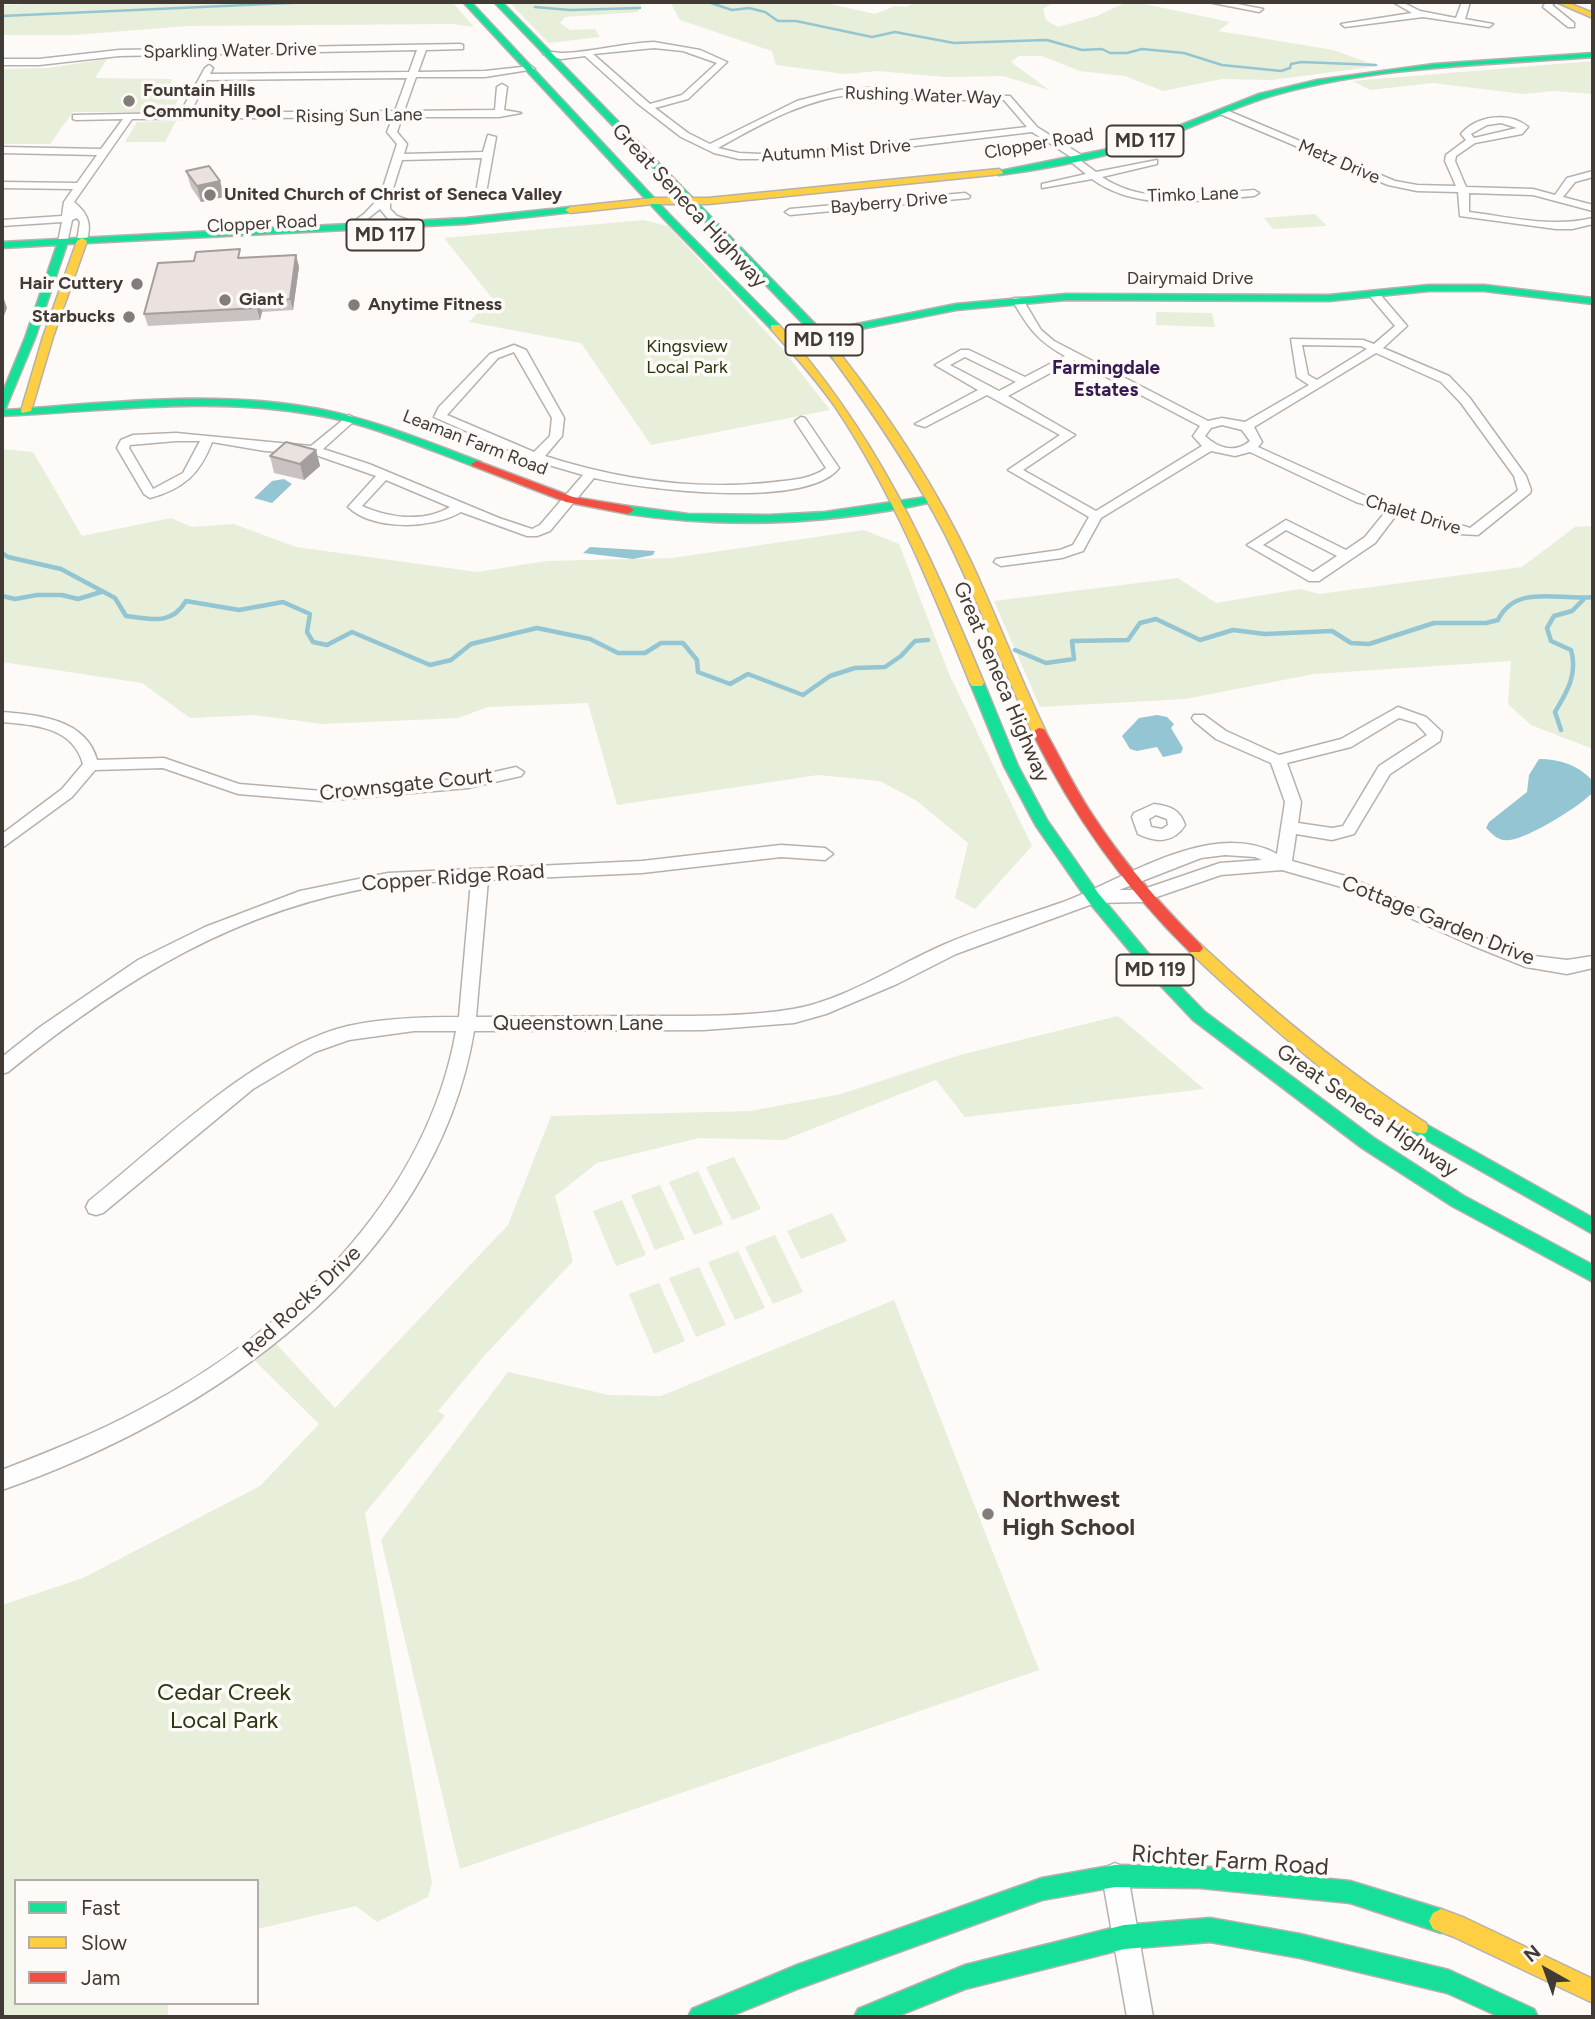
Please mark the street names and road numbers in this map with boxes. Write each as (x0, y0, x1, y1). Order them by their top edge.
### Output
street label: Sparkling Water Drive (143, 39, 317, 63)
street label: Rushing Water Way (844, 82, 1002, 110)
street label: Rising Sun Lane (295, 104, 423, 128)
street label: Great Seneca Highway (606, 119, 772, 293)
street label: Clopper Road (983, 124, 1095, 164)
road number: MD 117 (1106, 125, 1184, 156)
street label: Autumn Mist Drive (761, 135, 911, 167)
street label: Metz Drive (1295, 135, 1383, 189)
street label: Timko Lane (1147, 183, 1239, 207)
street label: Bayberry Drive (829, 187, 949, 219)
street label: Clopper Road (206, 210, 318, 238)
road number: MD 117 (346, 219, 424, 250)
street label: Dairymaid Drive (1127, 268, 1253, 290)
road number: MD 119 (786, 324, 862, 356)
street label: Leaman Farm Road (399, 405, 551, 481)
street label: Chalet Drive (1363, 490, 1463, 540)
street label: Great Seneca Highway (947, 578, 1055, 786)
street label: Crownsgate Court (318, 763, 494, 807)
street label: Copper Ridge Road (361, 859, 545, 897)
street label: Cottage Garden Drive (1338, 871, 1538, 971)
road number: MD 119 (1116, 954, 1194, 986)
street label: Queenstown Lane (493, 1011, 663, 1037)
street label: Great Seneca Highway (1272, 1039, 1462, 1183)
street label: Red Rocks Drive (238, 1241, 366, 1363)
street label: Richter Farm Road (1130, 1840, 1330, 1882)

